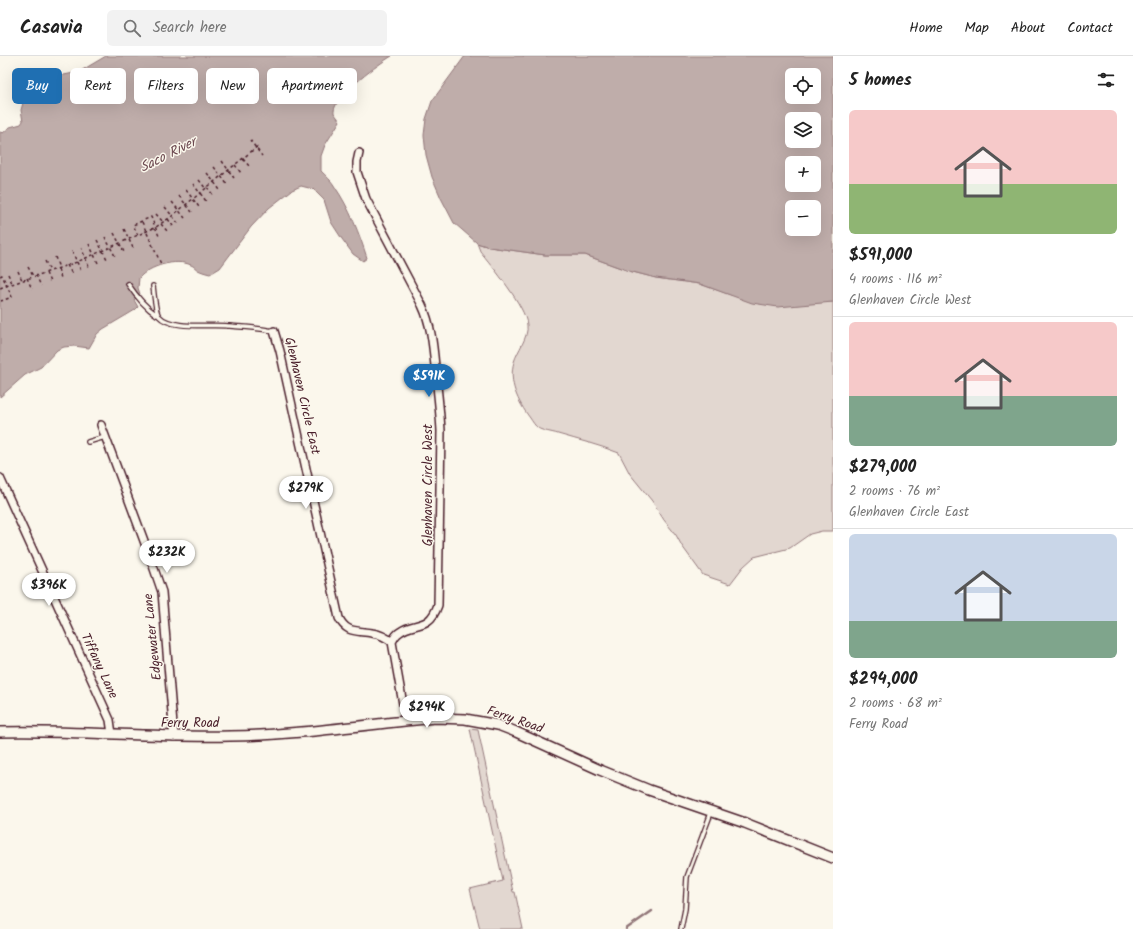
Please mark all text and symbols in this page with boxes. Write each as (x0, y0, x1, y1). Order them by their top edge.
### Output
search box (107, 10, 387, 46)
text: Casavia (20, 13, 83, 43)
text: Search here (153, 16, 227, 40)
icon: search (121, 17, 143, 39)
text: Home (909, 17, 943, 39)
text: Map (965, 17, 989, 39)
text: About (1011, 17, 1045, 39)
text: Contact (1067, 17, 1113, 39)
text: 5 homes (849, 67, 912, 94)
chip: Buy (12, 68, 62, 104)
chip: Rent (70, 68, 126, 104)
chip: Filters (134, 68, 198, 104)
chip: New (206, 68, 259, 104)
chip: Apartment (267, 68, 357, 104)
map controls (785, 68, 821, 236)
button: locate (785, 68, 821, 104)
icon: filters (1095, 69, 1117, 91)
button: layers (785, 112, 821, 148)
water label: Saco River (136, 130, 203, 179)
icon: home (947, 136, 1019, 208)
button: + (785, 156, 821, 192)
button: − (785, 200, 821, 236)
text: $591,000 (849, 242, 912, 269)
text: 4 rooms · 116 m² (849, 269, 942, 290)
text: Glenhaven Circle West (849, 290, 971, 311)
street label: Glenhaven Circle East (278, 335, 326, 458)
icon: home (947, 348, 1019, 420)
pin: $591K (401, 364, 457, 398)
text: $591K (413, 366, 445, 387)
street label: Glenhaven Circle West (418, 423, 439, 546)
text: $279,000 (849, 454, 916, 481)
pin: $279K (278, 476, 334, 510)
text: $279K (288, 478, 324, 499)
text: 2 rooms · 76 m² (849, 481, 940, 502)
text: Glenhaven Circle East (849, 502, 969, 523)
pin: $232K (139, 540, 195, 574)
text: $232K (148, 542, 186, 563)
icon: home (947, 560, 1019, 632)
pin: $396K (21, 573, 77, 607)
text: $396K (31, 575, 67, 596)
street label: Edgewater Lane (138, 592, 168, 682)
street label: Tiffany Lane (75, 630, 123, 702)
text: $294,000 (849, 666, 917, 693)
text: 2 rooms · 68 m² (849, 693, 942, 714)
pin: $294K (399, 695, 455, 729)
text: $294K (409, 697, 445, 718)
street label: Ferry Road (484, 701, 547, 740)
street label: Ferry Road (161, 713, 220, 734)
text: Ferry Road (849, 714, 908, 735)

